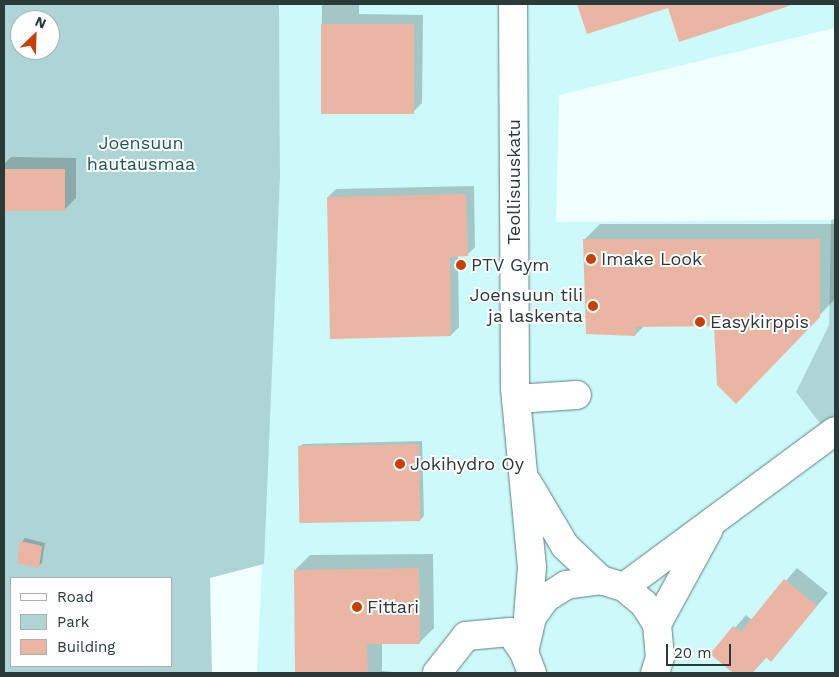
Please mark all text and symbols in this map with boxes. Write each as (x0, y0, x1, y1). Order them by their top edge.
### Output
north arrow (10, 10, 60, 60)
text: N (33, 13, 49, 32)
street label: Teollisuuskatu (503, 119, 525, 245)
park label: Joensuun hautausmaa (87, 133, 195, 176)
place label: Imake Look (601, 248, 702, 270)
marker: Imake Look (585, 253, 597, 265)
place label: PTV Gym (471, 254, 550, 276)
marker: PTV Gym (455, 259, 467, 271)
place label: Joensuun tili ja laskenta (469, 285, 583, 328)
marker: Joensuun tili ja laskenta (587, 300, 599, 312)
place label: Easykirppis (710, 311, 809, 333)
marker: Easykirppis (694, 316, 706, 328)
place label: Jokihydro Oy (410, 453, 524, 475)
marker: Jokihydro Oy (394, 458, 406, 470)
legend (10, 577, 172, 667)
text: Road (57, 588, 94, 606)
place label: Fittari (367, 596, 419, 618)
marker: Fittari (351, 601, 363, 613)
text: Park (57, 613, 89, 631)
scale bar (669, 634, 734, 666)
text: Building (57, 638, 115, 656)
text: 20 m (674, 644, 712, 662)

